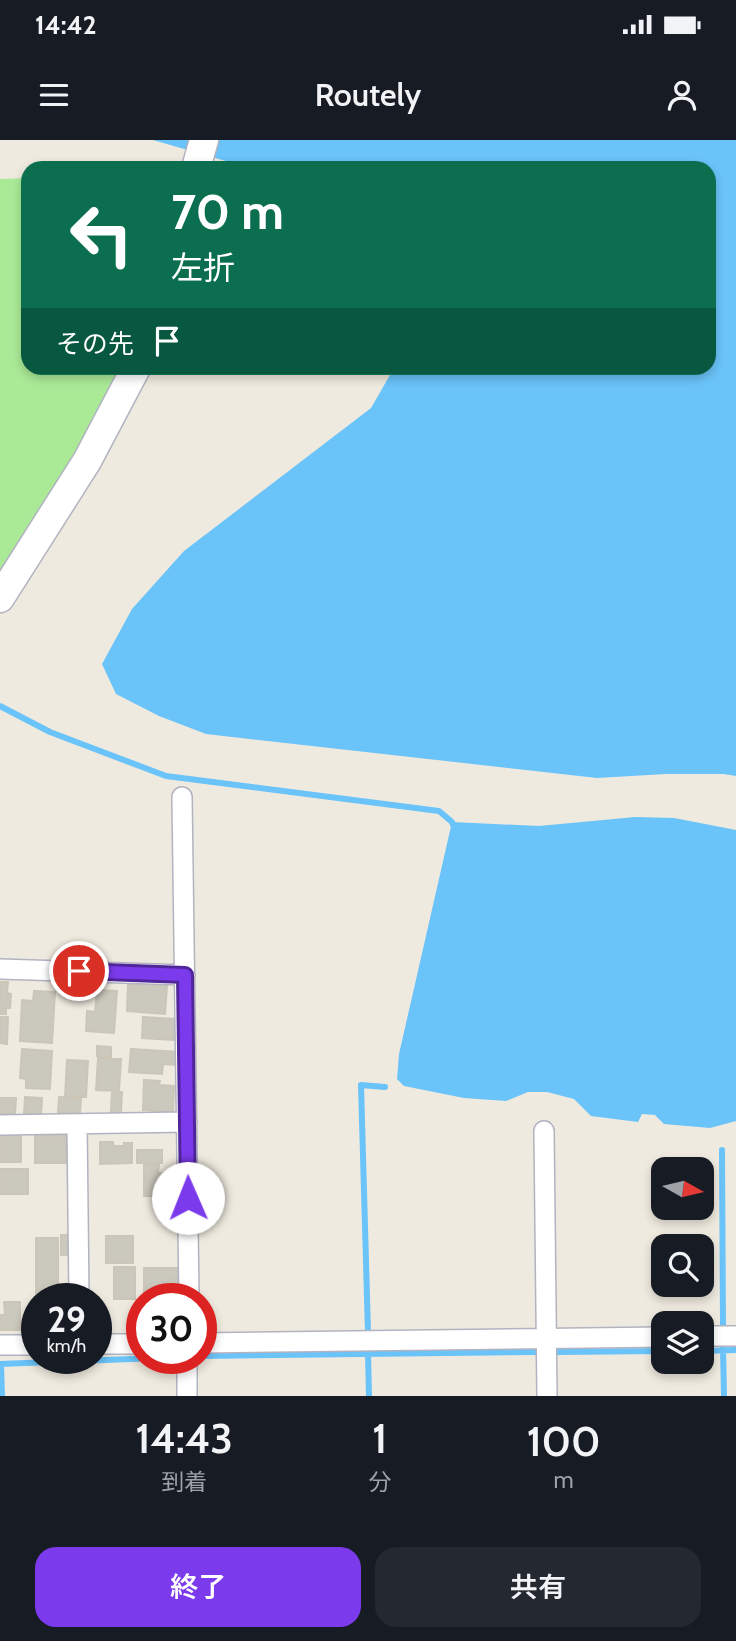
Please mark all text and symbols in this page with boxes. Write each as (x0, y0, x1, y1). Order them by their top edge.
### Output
text: 14:42 (35, 9, 96, 41)
text: Routely (315, 75, 421, 114)
icon: menu (35, 76, 73, 114)
icon: person (663, 76, 701, 114)
text: 70 m (171, 182, 284, 241)
icon: left (56, 189, 147, 280)
text: 左折 (171, 248, 235, 287)
icon: arrive (148, 322, 186, 360)
text: その先 (56, 328, 134, 360)
pin (49, 941, 109, 1001)
icon: arrive (60, 952, 98, 990)
north arrow (651, 1157, 714, 1220)
map controls (651, 1157, 714, 1374)
position arrow (151, 1161, 225, 1235)
button: search (651, 1234, 714, 1297)
speed limit sign: 30 (126, 1283, 217, 1374)
text: 29 (47, 1298, 86, 1341)
button: layers (651, 1311, 714, 1374)
text: km/h (47, 1335, 86, 1357)
text: 14:43 (135, 1412, 233, 1464)
text: 1 (372, 1412, 387, 1464)
text: 100 (527, 1415, 601, 1467)
text: m (554, 1466, 574, 1494)
text: 到着 (161, 1468, 207, 1496)
text: 分 (368, 1468, 391, 1496)
button: 終了 (35, 1547, 361, 1627)
button: 共有 (375, 1547, 701, 1627)

